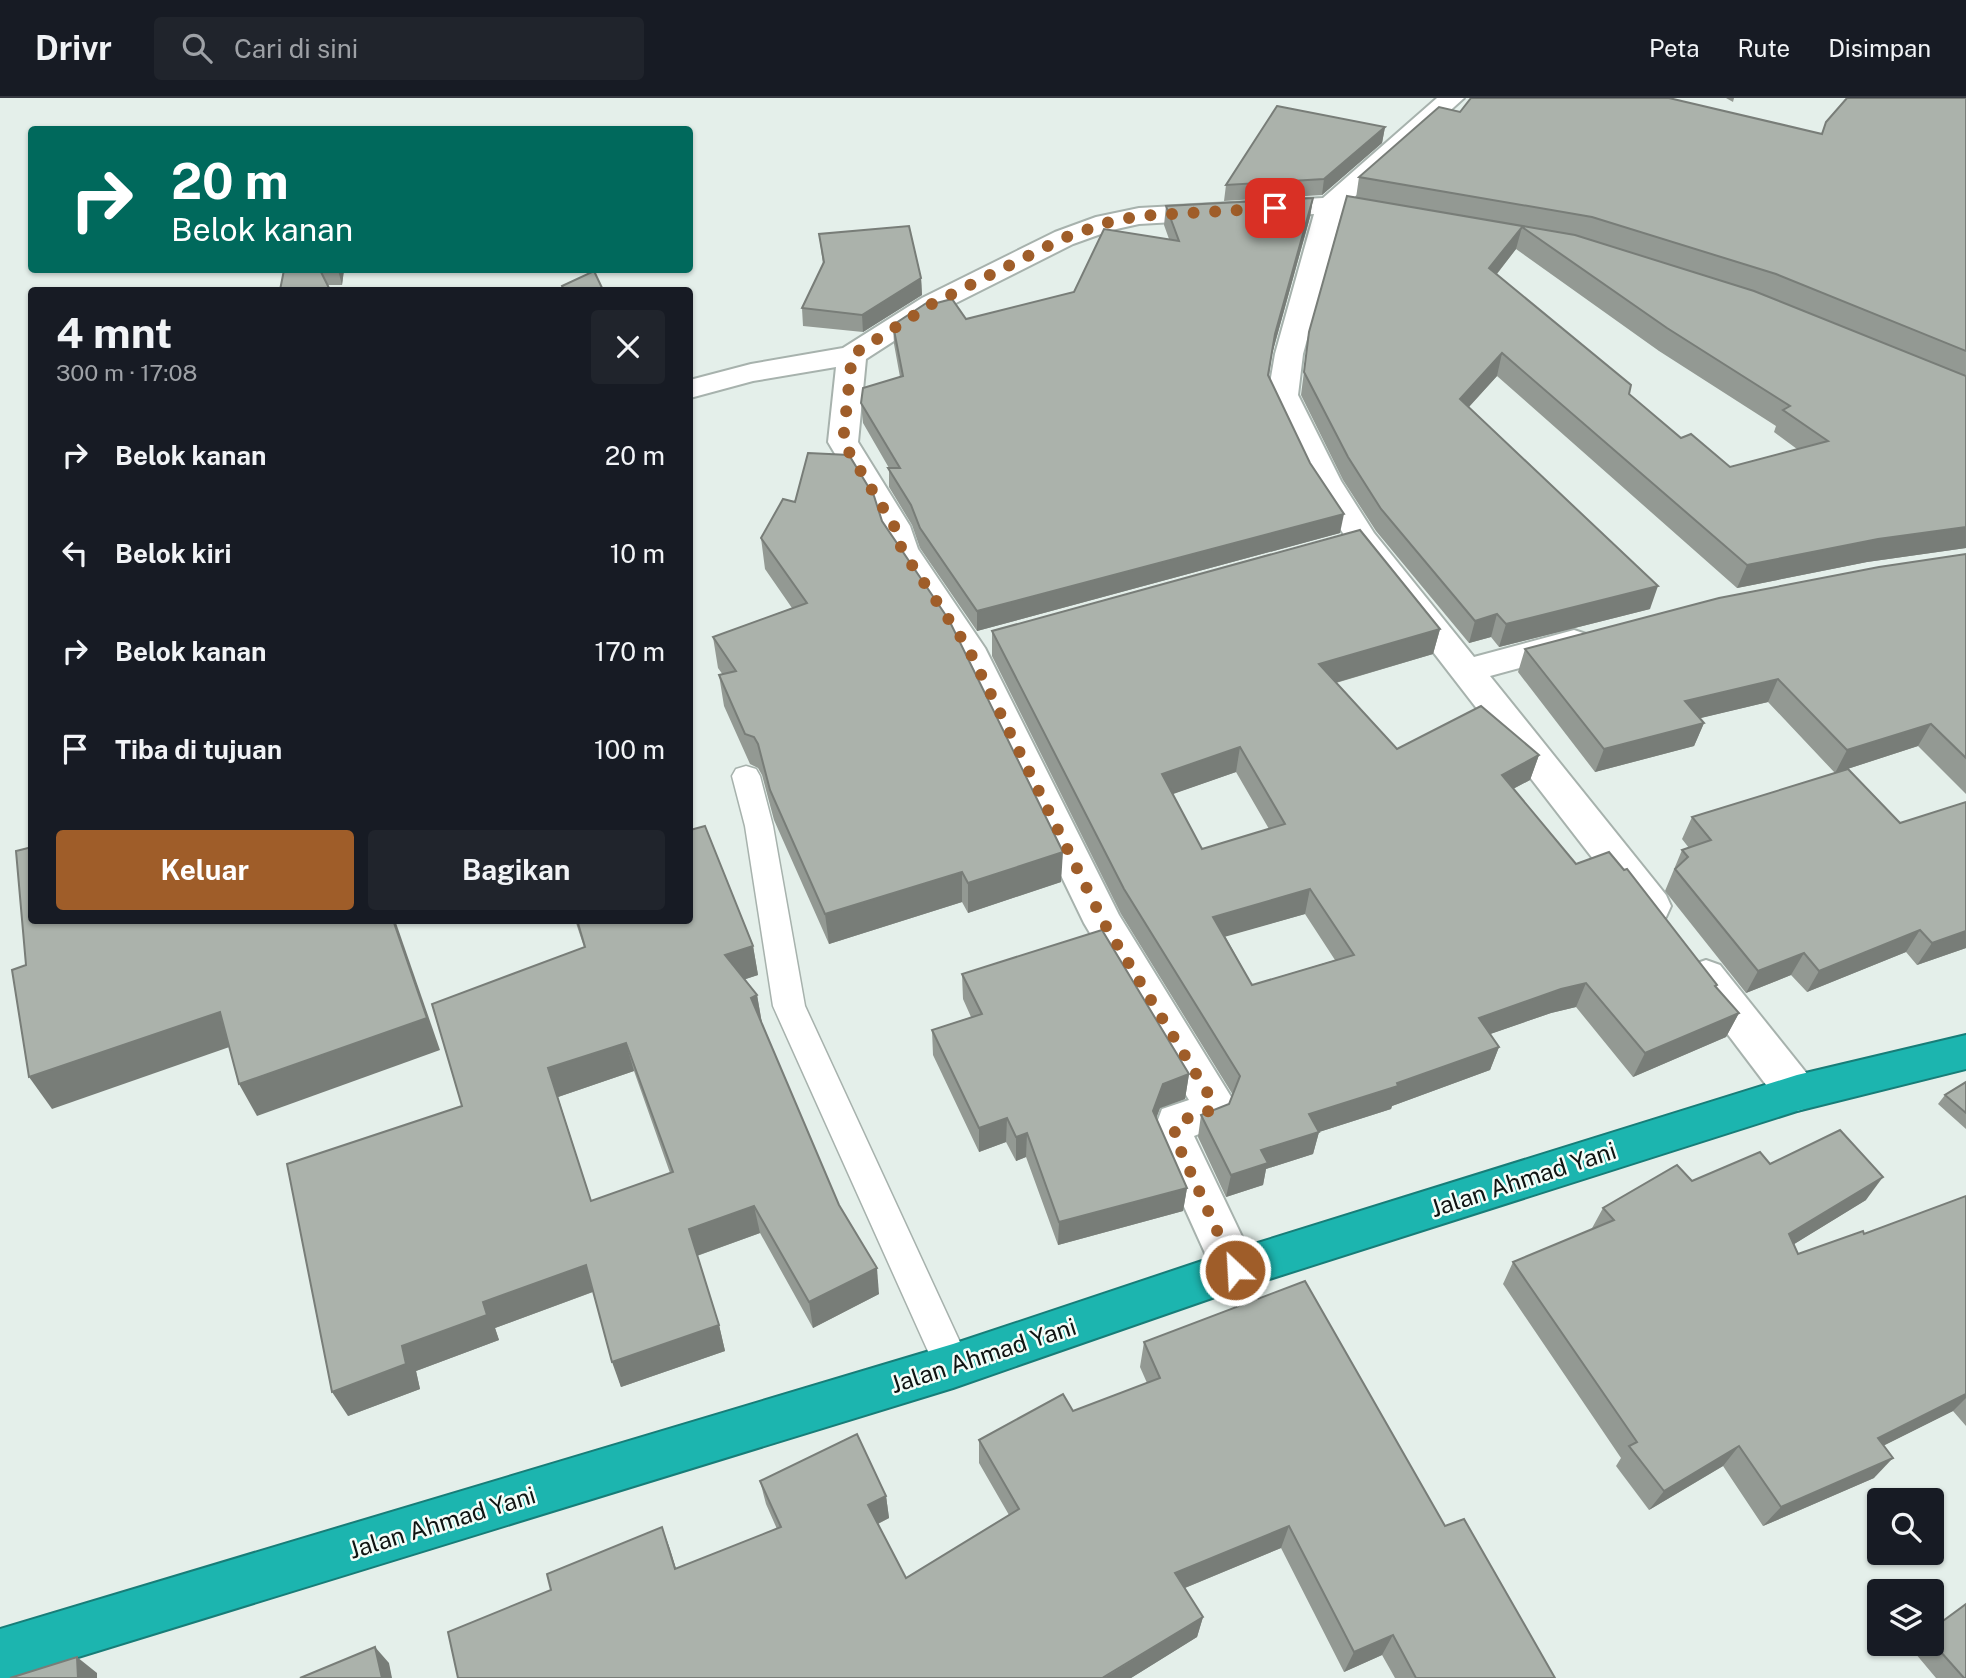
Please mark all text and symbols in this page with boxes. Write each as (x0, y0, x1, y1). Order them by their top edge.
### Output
search box (154, 17, 644, 80)
text: Drivr (35, 29, 112, 67)
icon: search (178, 29, 216, 67)
text: Cari di sini (234, 33, 358, 64)
text: Peta (1649, 34, 1700, 62)
text: Rute (1738, 34, 1790, 62)
text: Disimpan (1828, 34, 1931, 62)
text: 20 m (171, 152, 289, 210)
icon: right (56, 154, 147, 245)
pin (1245, 178, 1305, 238)
icon: arrive (1256, 189, 1294, 227)
text: Belok kanan (171, 211, 353, 248)
text: 4 mnt (56, 308, 172, 357)
button: close (591, 310, 665, 384)
text: 300 m · 17:08 (56, 359, 197, 386)
icon: right (56, 436, 94, 474)
text: Belok kanan (115, 440, 266, 471)
text: 20 m (605, 440, 665, 471)
icon: left (56, 534, 94, 572)
text: Belok kiri (115, 538, 231, 569)
text: 10 m (610, 538, 665, 569)
icon: right (56, 632, 94, 670)
text: Belok kanan (115, 636, 266, 667)
text: 170 m (595, 636, 665, 667)
icon: arrive (56, 730, 94, 768)
text: Tiba di tujuan (115, 734, 282, 765)
text: 100 m (594, 734, 665, 765)
button: Keluar (56, 830, 354, 910)
button: Bagikan (368, 830, 665, 910)
street label: Jalan Ahmad Yani (1427, 1136, 1619, 1222)
position arrow (1198, 1233, 1272, 1307)
street label: Jalan Ahmad Yani (887, 1312, 1079, 1398)
street label: Jalan Ahmad Yani (345, 1480, 539, 1564)
map controls (1867, 1488, 1944, 1656)
button: search (1867, 1488, 1944, 1565)
button: layers (1867, 1579, 1944, 1656)

